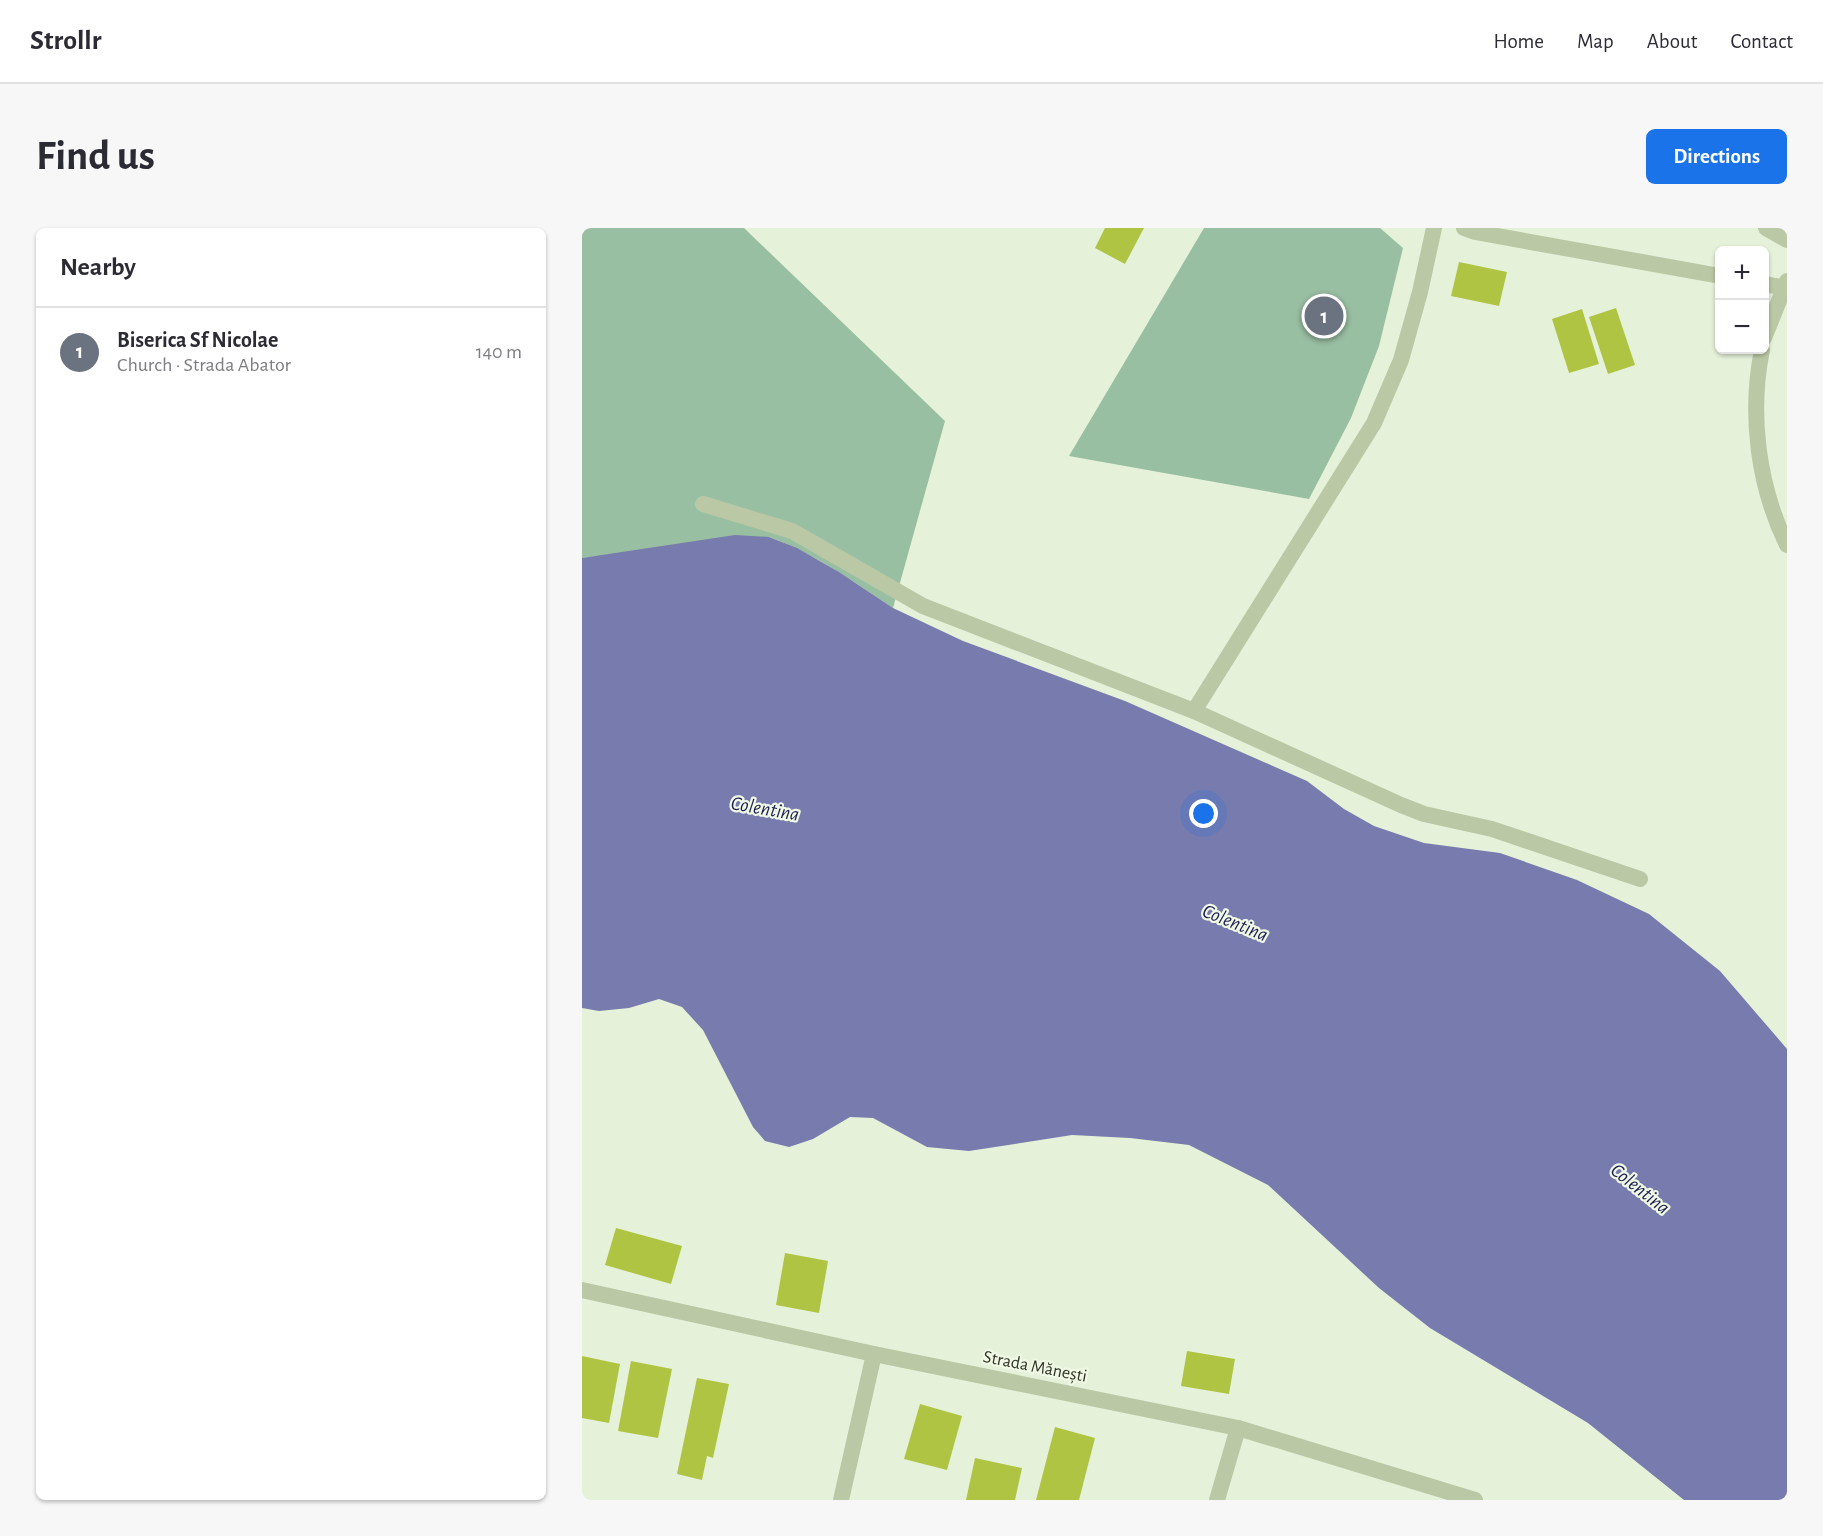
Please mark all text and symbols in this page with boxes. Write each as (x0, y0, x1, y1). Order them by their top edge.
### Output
text: Strollr (30, 27, 101, 55)
text: Home (1493, 31, 1544, 52)
text: Map (1577, 31, 1614, 52)
text: About (1647, 31, 1697, 52)
text: Contact (1730, 31, 1793, 52)
button: Directions (1646, 129, 1787, 184)
text: Find us (36, 135, 155, 177)
map controls (1715, 246, 1769, 354)
button: + (1715, 246, 1769, 300)
text: Nearby (60, 254, 136, 280)
pin: 1 (1304, 294, 1344, 338)
button: − (1715, 300, 1769, 354)
text: Biserica Sf Nicolae (117, 329, 279, 351)
text: 1 (76, 342, 83, 362)
text: 140 m (476, 342, 522, 362)
text: Church · Strada Abator (117, 355, 291, 375)
water label: Colentina (729, 793, 801, 825)
your location (1189, 799, 1218, 828)
water label: Colentina (1199, 901, 1271, 945)
water label: Colentina (1607, 1160, 1673, 1218)
street label: Strada Mănești (981, 1348, 1088, 1387)

